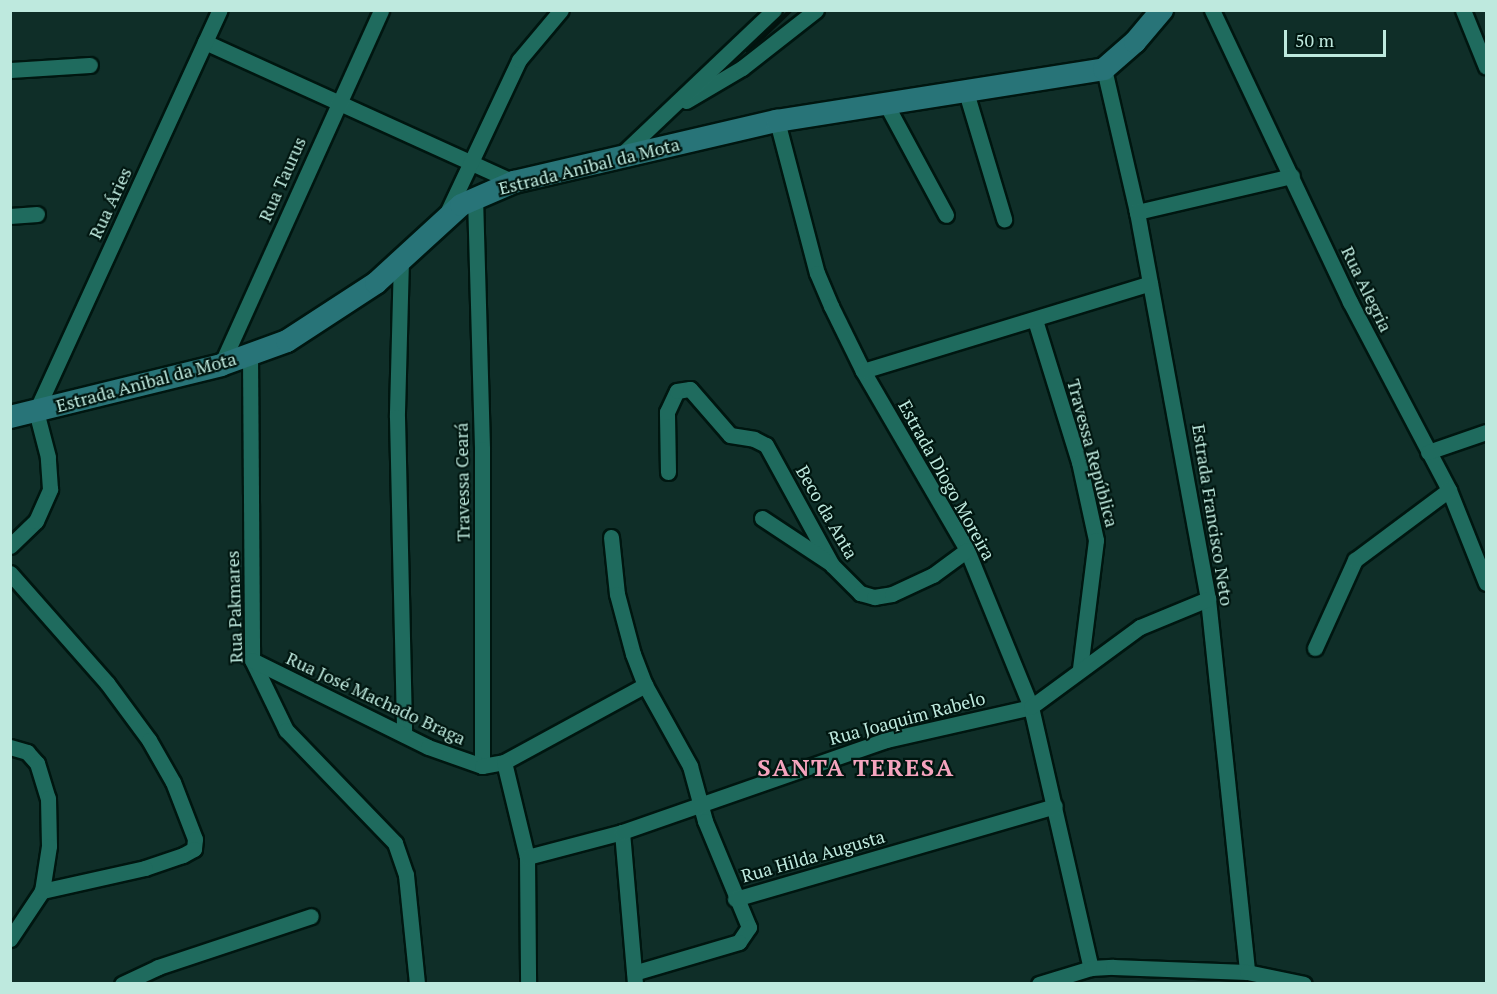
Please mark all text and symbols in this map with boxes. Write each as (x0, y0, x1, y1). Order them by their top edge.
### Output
scale bar (1287, 18, 1389, 56)
text: 50 m (1295, 28, 1334, 52)
street label: Rua Taurus (254, 133, 310, 225)
street label: Estrada Anibal da Mota (496, 133, 682, 199)
street label: Rua Áries (84, 164, 136, 242)
street label: Rua Alegria (1337, 243, 1397, 335)
street label: Estrada Anibal da Mota (53, 347, 239, 417)
street label: Travessa República (1063, 377, 1123, 529)
street label: Estrada Diogo Moreira (894, 396, 1000, 564)
street label: Travessa Ceará (450, 422, 474, 542)
street label: Estrada Francisco Neto (1188, 423, 1238, 607)
street label: Beco da Anta (791, 461, 863, 563)
street label: Rua Pakmares (221, 550, 247, 664)
street label: Rua José Machado Braga (283, 647, 469, 749)
street label: Rua Joaquim Rabelo (827, 687, 987, 749)
district label: SANTA TERESA (757, 754, 955, 782)
street label: Rua Hilda Augusta (739, 825, 887, 887)

